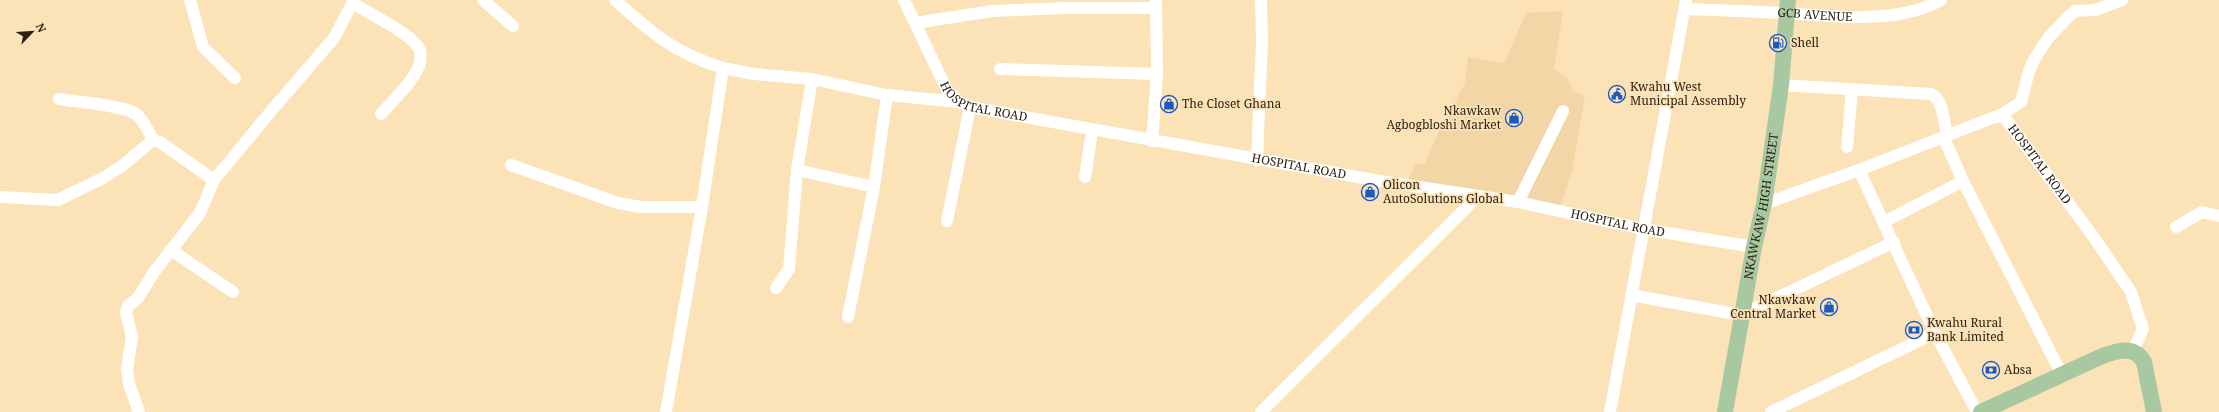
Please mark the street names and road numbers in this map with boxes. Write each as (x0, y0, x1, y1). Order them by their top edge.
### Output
street label: GCB AVENUE (1777, 4, 1853, 25)
street label: HOSPITAL ROAD (936, 78, 1029, 125)
street label: HOSPITAL ROAD (2004, 120, 2076, 208)
street label: NKAWKAW HIGH STREET (1739, 131, 1782, 281)
street label: HOSPITAL ROAD (1250, 149, 1348, 183)
street label: HOSPITAL ROAD (1569, 205, 1666, 240)

